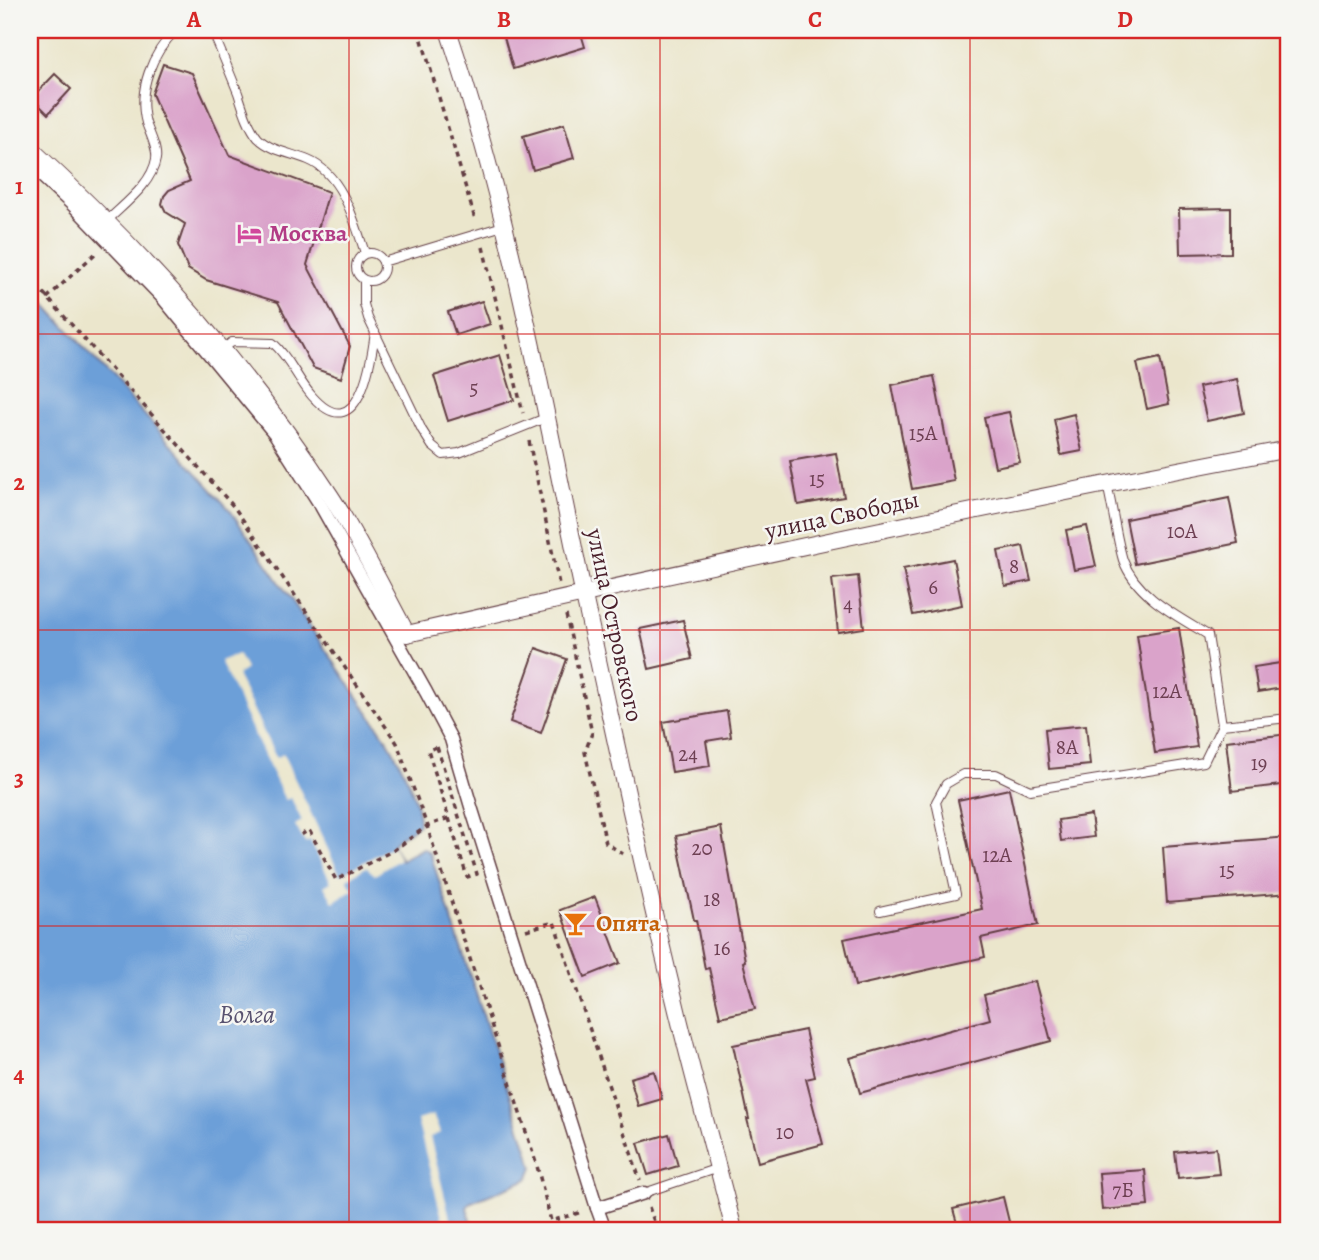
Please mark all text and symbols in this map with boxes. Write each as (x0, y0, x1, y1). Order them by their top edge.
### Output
text: A (186, 4, 202, 35)
text: B (497, 4, 511, 35)
text: C (808, 4, 822, 35)
text: D (1117, 4, 1133, 35)
text: 1 (15, 171, 23, 202)
place label: Москва (269, 217, 348, 249)
hotel icon: Москва (235, 219, 263, 247)
house number: 5 (469, 374, 479, 402)
house number: 15А (909, 419, 938, 447)
house number: 15 (809, 465, 825, 493)
text: 2 (13, 467, 25, 498)
street label: улица Свободы (761, 483, 922, 547)
house number: 10А (1167, 517, 1198, 545)
street label: улица Островского (579, 525, 651, 724)
house number: 8 (1009, 552, 1019, 580)
house number: 6 (928, 573, 938, 601)
house number: 4 (843, 590, 853, 618)
house number: 12А (1152, 677, 1182, 705)
house number: 8А (1056, 733, 1079, 761)
house number: 24 (678, 740, 698, 768)
house number: 19 (1251, 749, 1267, 777)
text: 3 (14, 763, 24, 794)
house number: 20 (691, 834, 713, 862)
house number: 12А (982, 841, 1012, 869)
house number: 15 (1219, 856, 1235, 884)
house number: 18 (703, 885, 721, 913)
place label: Опята (596, 907, 661, 939)
bar icon: Опята (562, 909, 590, 937)
house number: 16 (714, 934, 731, 962)
water label: Волга (219, 997, 275, 1032)
text: 4 (14, 1059, 25, 1090)
house number: 10 (776, 1118, 794, 1146)
house number: 7Б (1112, 1176, 1134, 1204)

